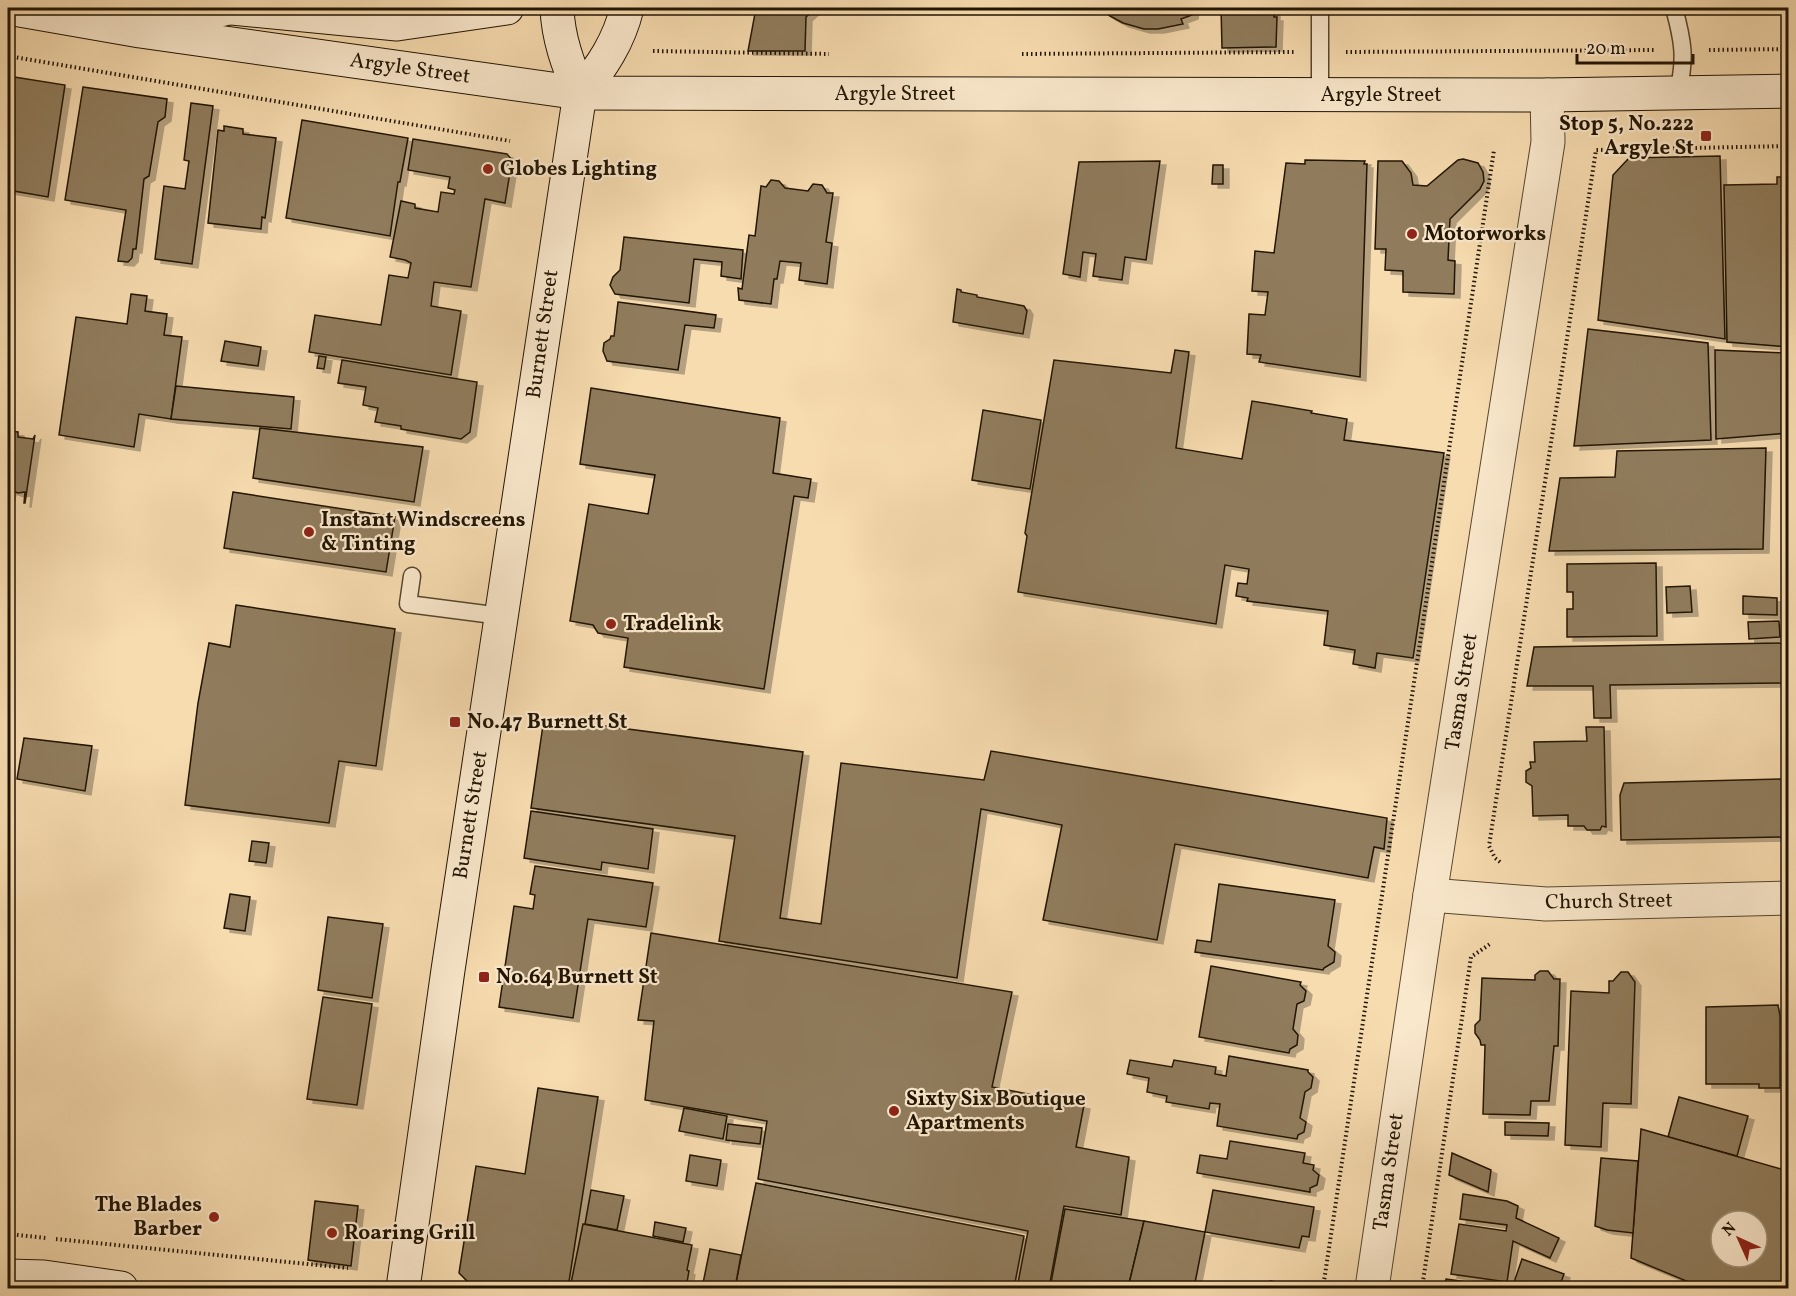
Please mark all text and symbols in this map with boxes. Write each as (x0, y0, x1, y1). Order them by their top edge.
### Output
scale bar (1577, 27, 1692, 65)
text: 20 m (1586, 37, 1626, 62)
street label: Argyle Street (348, 46, 472, 92)
street label: Argyle Street (834, 80, 956, 109)
street label: Argyle Street (1320, 81, 1442, 110)
place label: Stop 5, No.222 Argyle St (1559, 110, 1694, 163)
marker: Stop 5, No.222 Argyle St (1699, 129, 1713, 143)
place label: Globes Lighting (500, 155, 657, 184)
marker: Globes Lighting (481, 162, 495, 176)
place label: Motorworks (1424, 220, 1546, 249)
marker: Motorworks (1405, 227, 1419, 241)
street label: Burnett Street (520, 268, 566, 400)
place label: Instant Windscreens & Tinting (321, 506, 526, 559)
marker: Instant Windscreens & Tinting (302, 525, 316, 539)
place label: Tradelink (623, 610, 722, 639)
marker: Tradelink (604, 617, 618, 631)
street label: Tasma Street (1438, 631, 1486, 753)
place label: No.47 Burnett St (467, 708, 627, 737)
marker: No.47 Burnett St (448, 715, 462, 729)
street label: Burnett Street (447, 749, 495, 881)
street label: Church Street (1545, 886, 1673, 918)
place label: No.64 Burnett St (496, 963, 658, 992)
marker: No.64 Burnett St (477, 970, 491, 984)
place label: Sixty Six Boutique Apartments (906, 1085, 1086, 1138)
marker: Sixty Six Boutique Apartments (887, 1104, 901, 1118)
street label: Tasma Street (1366, 1111, 1412, 1233)
place label: The Blades Barber (94, 1191, 202, 1244)
north arrow (1709, 1209, 1769, 1269)
marker: The Blades Barber (207, 1210, 221, 1224)
text: N (1718, 1218, 1742, 1242)
place label: Roaring Grill (344, 1219, 475, 1248)
marker: Roaring Grill (325, 1226, 339, 1240)

